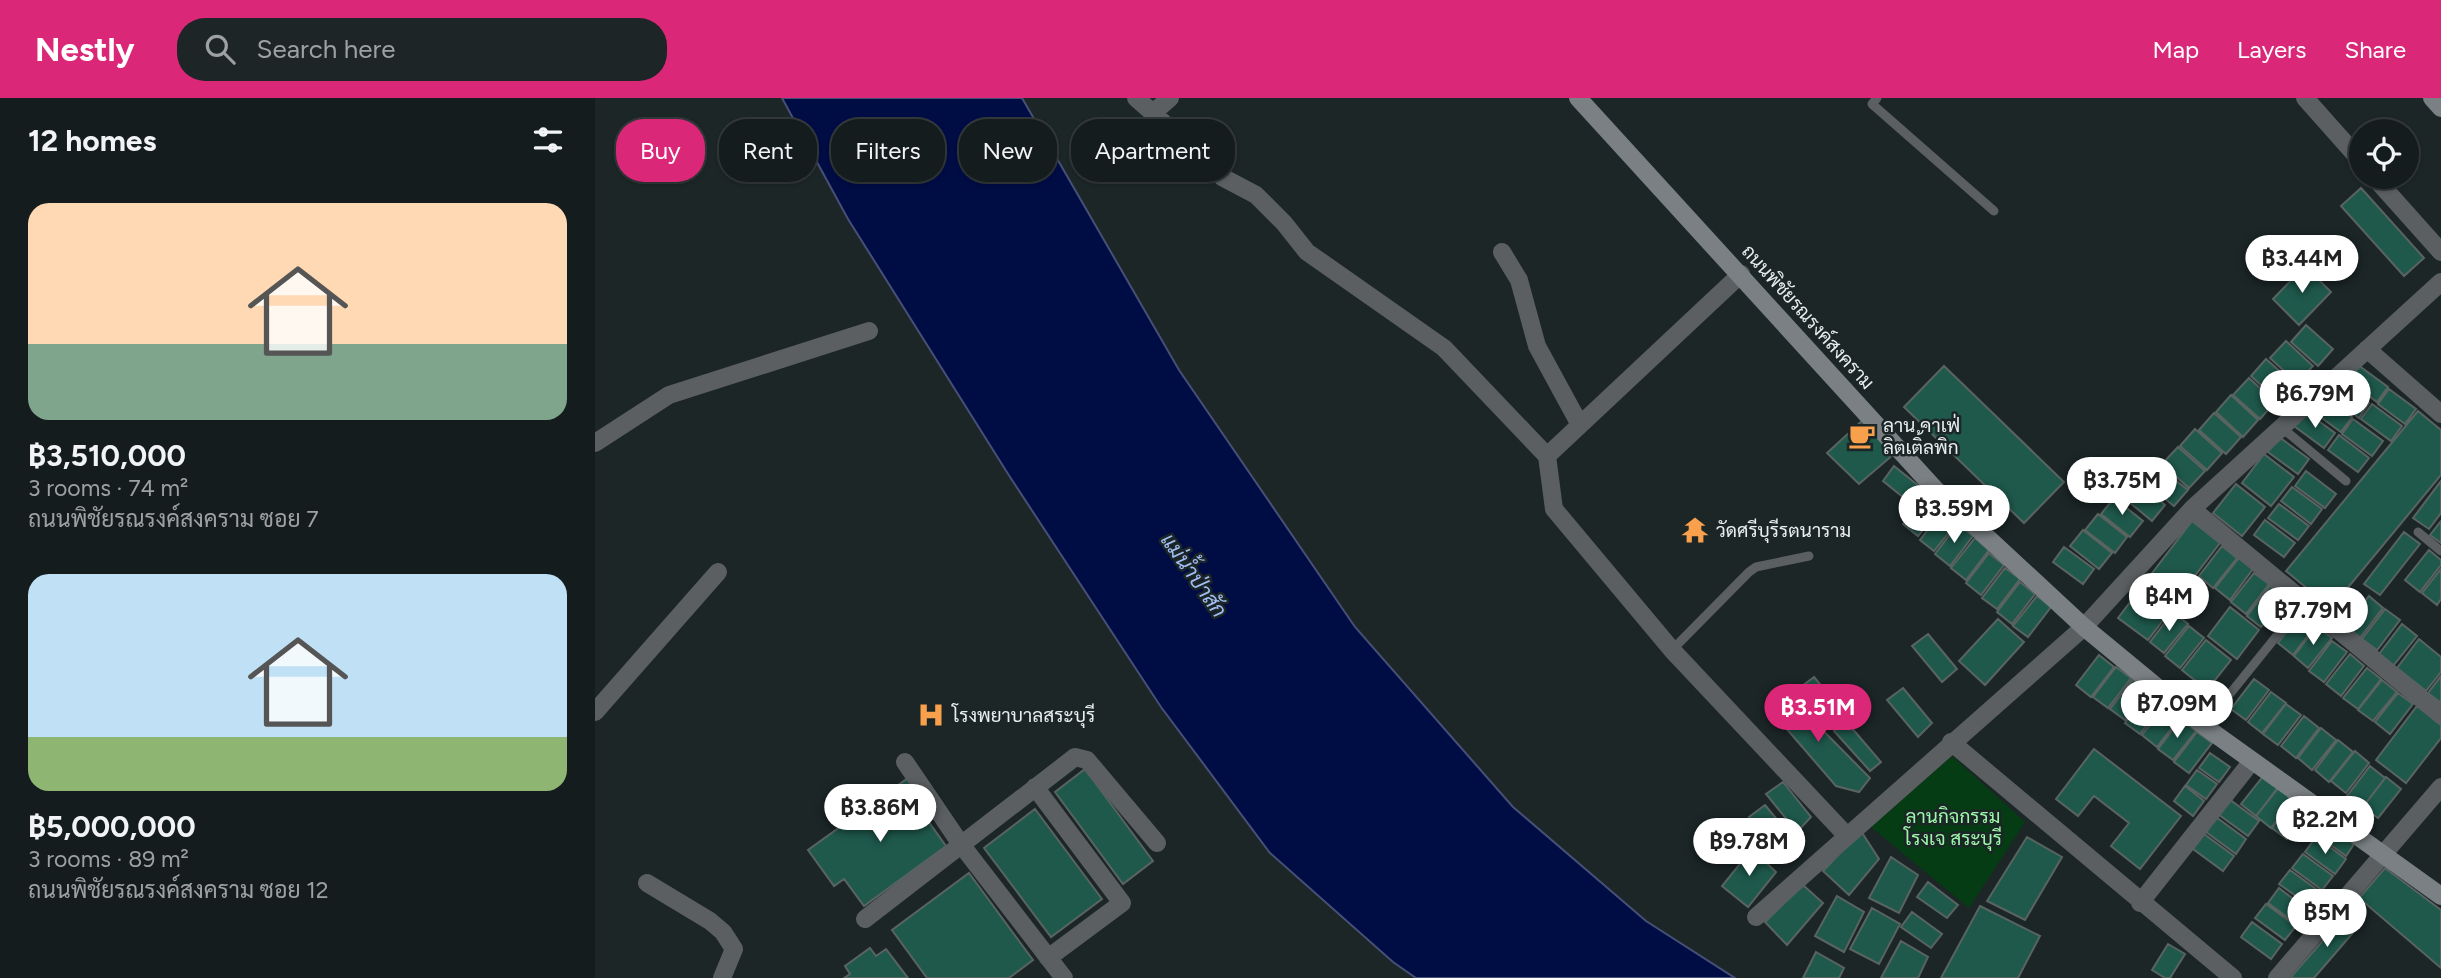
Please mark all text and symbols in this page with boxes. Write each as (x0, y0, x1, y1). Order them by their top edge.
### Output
search box (177, 18, 667, 81)
text: Nestly (35, 30, 135, 69)
icon: search (201, 30, 239, 68)
text: Search here (257, 33, 395, 65)
text: Map (2152, 35, 2199, 64)
text: Layers (2237, 35, 2306, 64)
text: Share (2344, 35, 2406, 64)
chip: Buy (616, 119, 705, 182)
chip: Rent (719, 119, 817, 182)
chip: Filters (831, 119, 945, 182)
chip: New (959, 119, 1057, 182)
chip: Apartment (1071, 119, 1235, 182)
map controls (2349, 119, 2419, 189)
button: locate (2349, 119, 2419, 189)
icon: filters (529, 121, 567, 159)
text: 12 homes (28, 122, 156, 159)
pin: ฿3.44M (2245, 236, 2359, 295)
street label: ถนนพิชัยรณรงค์สงคราม (1737, 239, 1880, 394)
text: ฿3.44M (2261, 244, 2343, 272)
icon: home (235, 248, 361, 374)
pin: ฿6.79M (2258, 370, 2372, 430)
text: ฿6.79M (2276, 379, 2354, 407)
place label: ลาน คาเฟ่ ลิตเติ้ลพิก (1883, 413, 1960, 459)
cafe icon: ลาน คาเฟ่ ลิตเติ้ลพิก (1847, 421, 1877, 451)
text: ฿3,510,000 (28, 437, 186, 474)
pin: ฿3.75M (2065, 458, 2179, 517)
text: ฿3.75M (2083, 466, 2161, 494)
text: 3 rooms · 74 m² (28, 474, 188, 502)
pin: ฿3.59M (1897, 486, 2011, 545)
text: ฿3.59M (1915, 494, 1993, 522)
text: ถนนพิชัยรณรงค์สงคราม ซอย 7 (28, 505, 319, 533)
temple icon: วัดศรีบุรีรตนาราม (1680, 515, 1710, 545)
place label: วัดศรีบุรีรตนาราม (1716, 518, 1851, 543)
water label: แม่น้ำป่าสัก (1156, 525, 1236, 622)
pin: ฿4M (2135, 574, 2203, 633)
text: ฿4M (2145, 582, 2193, 610)
pin: ฿7.79M (2256, 588, 2370, 647)
text: ฿7.79M (2274, 596, 2352, 624)
icon: home (235, 619, 361, 745)
pin: ฿7.09M (2120, 680, 2234, 740)
pin: ฿3.51M (1761, 684, 1875, 744)
text: ฿7.09M (2137, 689, 2217, 717)
text: ฿3.51M (1780, 693, 1856, 721)
hospital icon: โรงพยาบาลสระบุรี (916, 700, 946, 730)
place label: โรงพยาบาลสระบุรี (951, 703, 1095, 728)
pin: ฿3.86M (823, 784, 937, 844)
text: ฿3.86M (840, 793, 920, 821)
pin: ฿2.2M (2276, 796, 2374, 856)
park label: ลานกิจกรรม โรงเจ สระบุรี (1903, 805, 2002, 851)
text: ฿2.2M (2292, 805, 2358, 833)
text: ฿5,000,000 (28, 808, 196, 845)
pin: ฿9.78M (1692, 818, 1806, 878)
text: ฿9.78M (1709, 827, 1789, 855)
text: 3 rooms · 89 m² (28, 845, 189, 873)
text: ถนนพิชัยรณรงค์สงคราม ซอย 12 (28, 876, 329, 904)
pin: ฿5M (2293, 890, 2361, 949)
text: ฿5M (2304, 898, 2350, 926)

